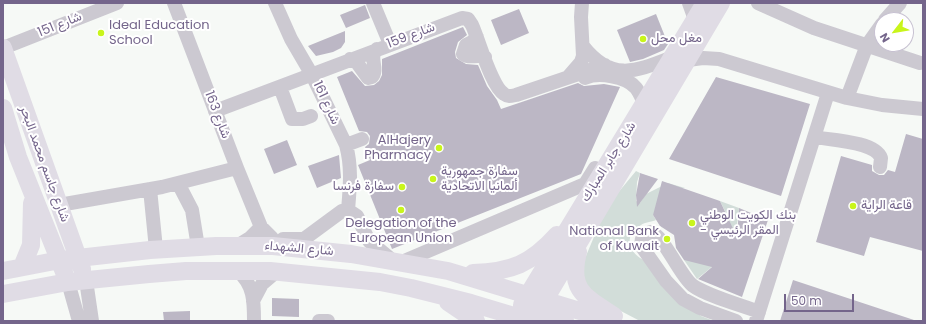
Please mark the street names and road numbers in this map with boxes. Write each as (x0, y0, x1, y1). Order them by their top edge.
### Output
street label: شارع 151 (36, 9, 84, 41)
street label: شارع 159 (385, 20, 437, 52)
street label: شارع 161 (309, 79, 343, 127)
street label: شارع 163 (201, 89, 233, 141)
street label: شارع جاسم محمد البحر (16, 104, 72, 224)
street label: شارع جابر المبارك (578, 119, 640, 205)
street label: شارع الشهداء (264, 238, 334, 260)

